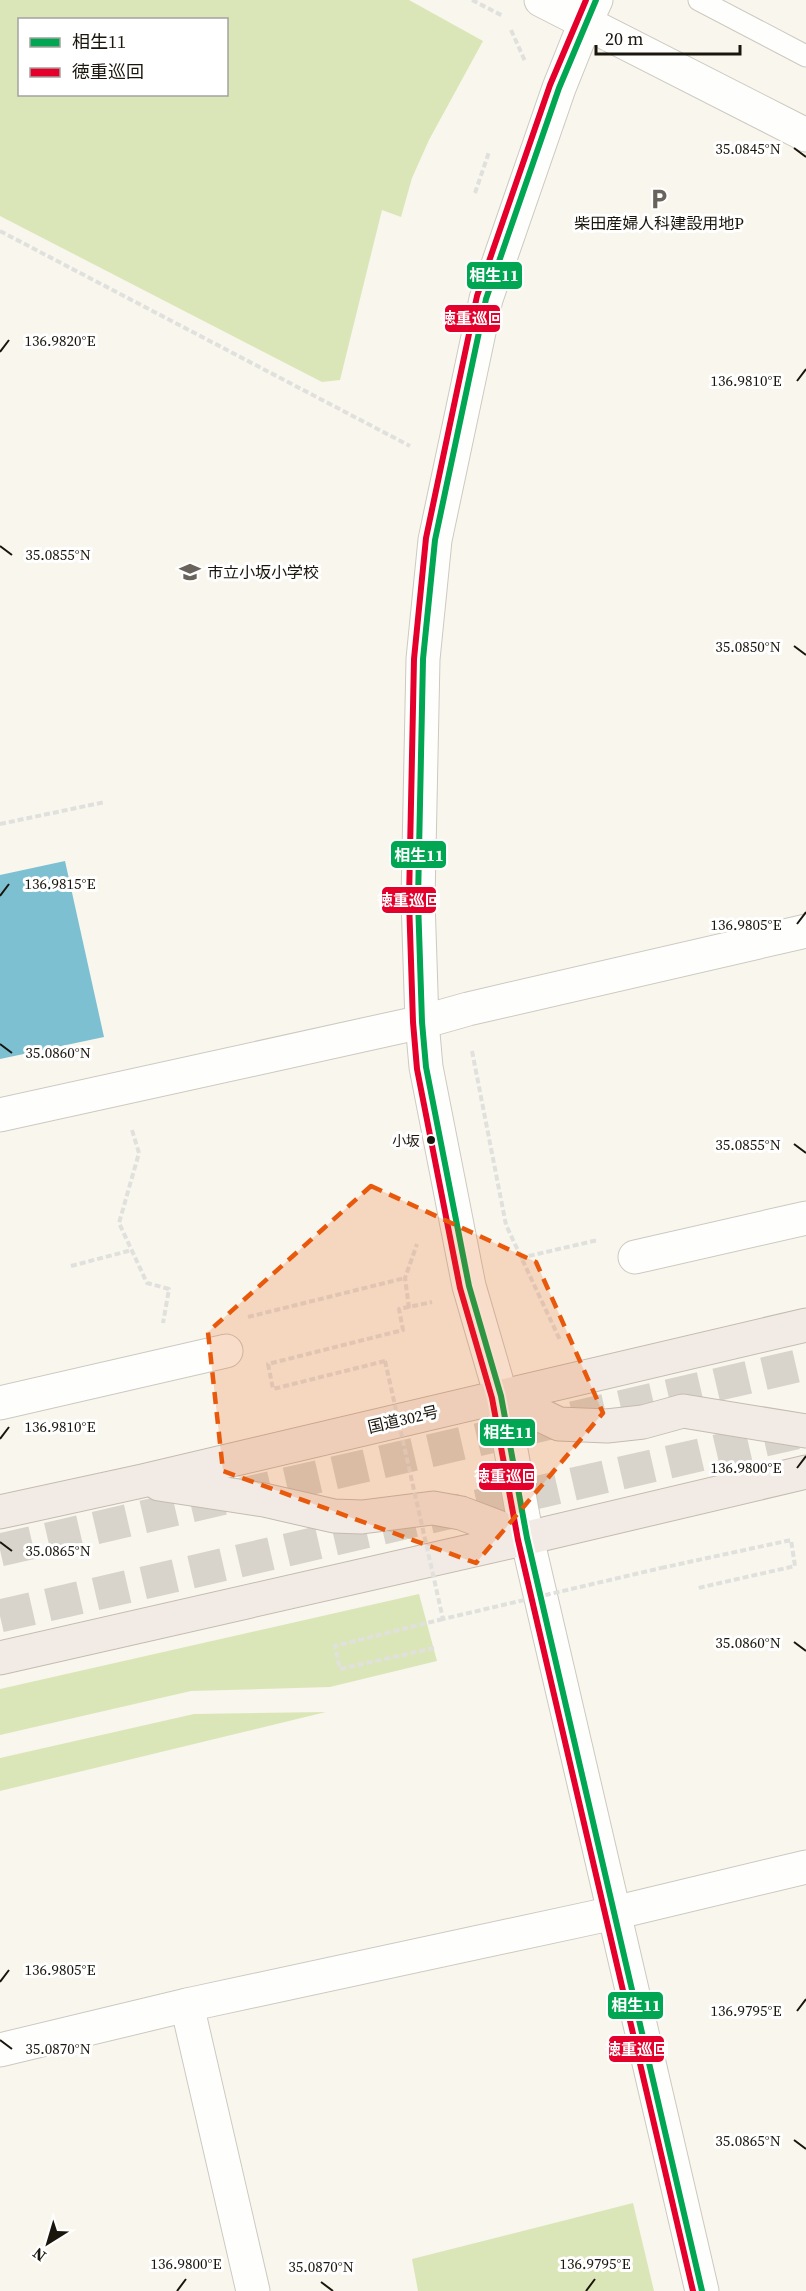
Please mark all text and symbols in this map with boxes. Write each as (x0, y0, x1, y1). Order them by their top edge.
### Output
legend (18, 18, 228, 96)
scale bar (596, 18, 740, 56)
text: 20 m (605, 26, 643, 51)
text: 相生11 (72, 29, 126, 54)
text: 徳重巡回 (72, 59, 144, 84)
text: 35.0845°N (715, 138, 781, 159)
parking icon: 柴田産婦人科建設用地P (647, 187, 671, 211)
place label: 柴田産婦人科建設用地P (574, 212, 744, 234)
line badge: 相生11 (466, 261, 523, 290)
text: 相生11 (469, 264, 519, 286)
line badge: 徳重巡回 (444, 304, 501, 333)
text: 徳重巡回 (440, 307, 504, 329)
text: 136.9820°E (25, 330, 95, 351)
text: 136.9810°E (711, 370, 781, 391)
text: 35.0855°N (25, 544, 91, 565)
school or university icon: 市立小坂小学校 (178, 560, 202, 584)
place label: 市立小坂小学校 (207, 561, 319, 583)
text: 35.0850°N (715, 636, 781, 657)
line badge: 相生11 (390, 840, 447, 869)
text: 相生11 (394, 844, 444, 866)
text: 136.9815°E (25, 873, 95, 894)
line badge: 徳重巡回 (381, 886, 437, 914)
text: 徳重巡回 (377, 889, 441, 911)
text: 136.9805°E (711, 914, 781, 935)
text: 35.0860°N (25, 1042, 91, 1063)
place label: 小坂 (392, 1131, 420, 1151)
marker: 小坂 (425, 1134, 437, 1146)
text: 35.0855°N (715, 1134, 781, 1155)
street label: 国道302号 (365, 1400, 441, 1438)
text: 136.9810°E (25, 1416, 95, 1437)
line badge: 相生11 (479, 1418, 536, 1447)
text: 相生11 (483, 1421, 533, 1443)
text: 136.9800°E (711, 1457, 781, 1478)
line badge: 徳重巡回 (478, 1462, 535, 1491)
text: 徳重巡回 (474, 1465, 538, 1487)
text: 35.0865°N (25, 1540, 91, 1561)
text: 35.0860°N (715, 1632, 781, 1653)
text: 136.9805°E (25, 1959, 95, 1980)
line badge: 相生11 (607, 1991, 664, 2020)
text: 相生11 (611, 1994, 661, 2016)
text: 136.9795°E (711, 2000, 781, 2021)
line badge: 徳重巡回 (608, 2035, 665, 2063)
text: 35.0870°N (25, 2038, 91, 2059)
text: 徳重巡回 (605, 2038, 669, 2060)
text: 35.0865°N (715, 2130, 781, 2151)
north arrow (18, 2213, 78, 2273)
text: N (27, 2242, 50, 2267)
text: 136.9800°E (151, 2253, 221, 2274)
text: 136.9795°E (560, 2253, 630, 2274)
text: 35.0870°N (288, 2256, 354, 2277)

